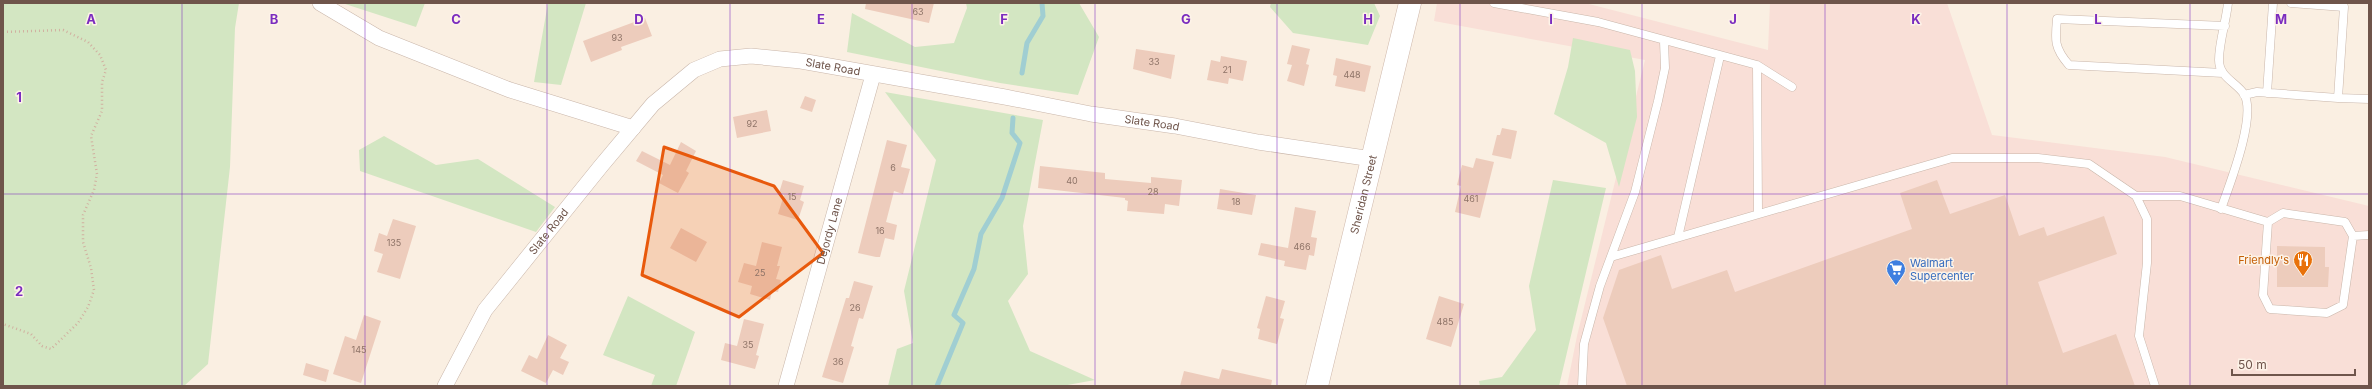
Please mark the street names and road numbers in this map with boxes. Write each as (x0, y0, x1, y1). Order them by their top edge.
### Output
street label: Slate Road (804, 55, 861, 78)
street label: Slate Road (1124, 112, 1181, 134)
street label: Sheridan Street (1347, 153, 1380, 235)
street label: Dejordy Lane (813, 196, 845, 266)
street label: Slate Road (526, 205, 571, 257)

